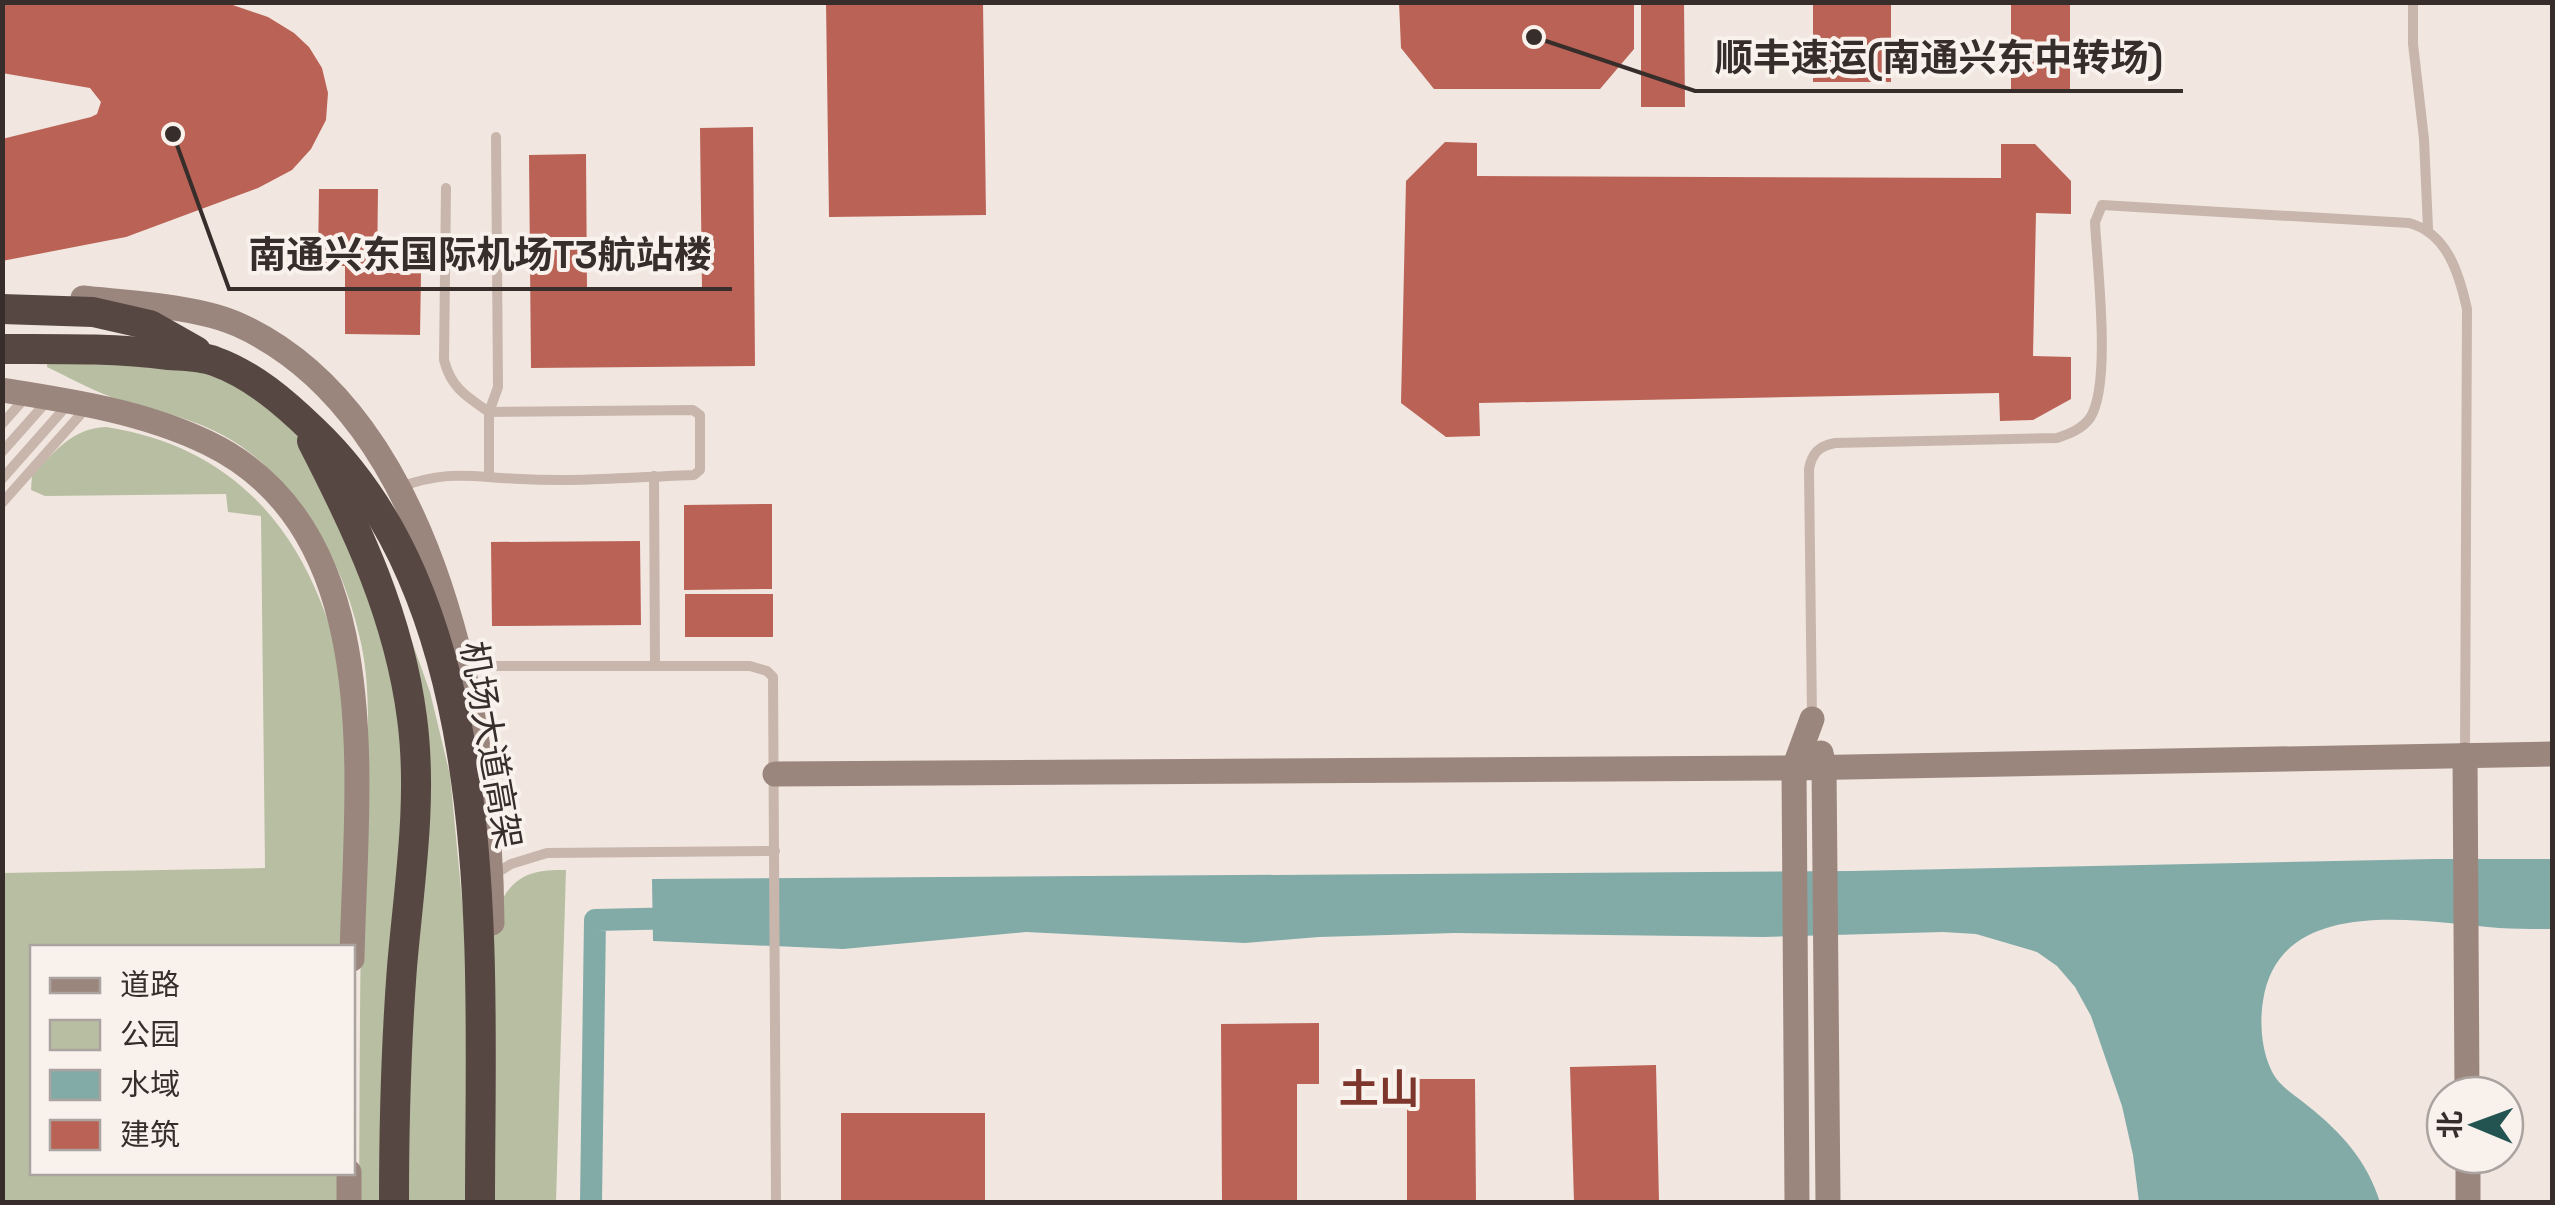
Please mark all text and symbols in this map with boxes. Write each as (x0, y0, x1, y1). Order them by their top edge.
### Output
callout: 顺丰速运(南通兴东中转场) (1695, 23, 2183, 91)
text: 顺丰速运(南通兴东中转场) (1715, 34, 2163, 82)
callout: 南通兴东国际机场T3航站楼 (229, 221, 732, 289)
text: 南通兴东国际机场T3航站楼 (248, 231, 712, 279)
street label: 机场大道高架 (451, 638, 531, 852)
legend (30, 945, 355, 1175)
text: 道路 (120, 965, 180, 1004)
text: 公园 (120, 1015, 180, 1054)
district label: 土山 (1339, 1064, 1419, 1115)
text: 水域 (120, 1065, 180, 1104)
north arrow (2425, 1075, 2525, 1175)
text: 北 (2432, 1110, 2468, 1139)
text: 建筑 (120, 1115, 180, 1154)

